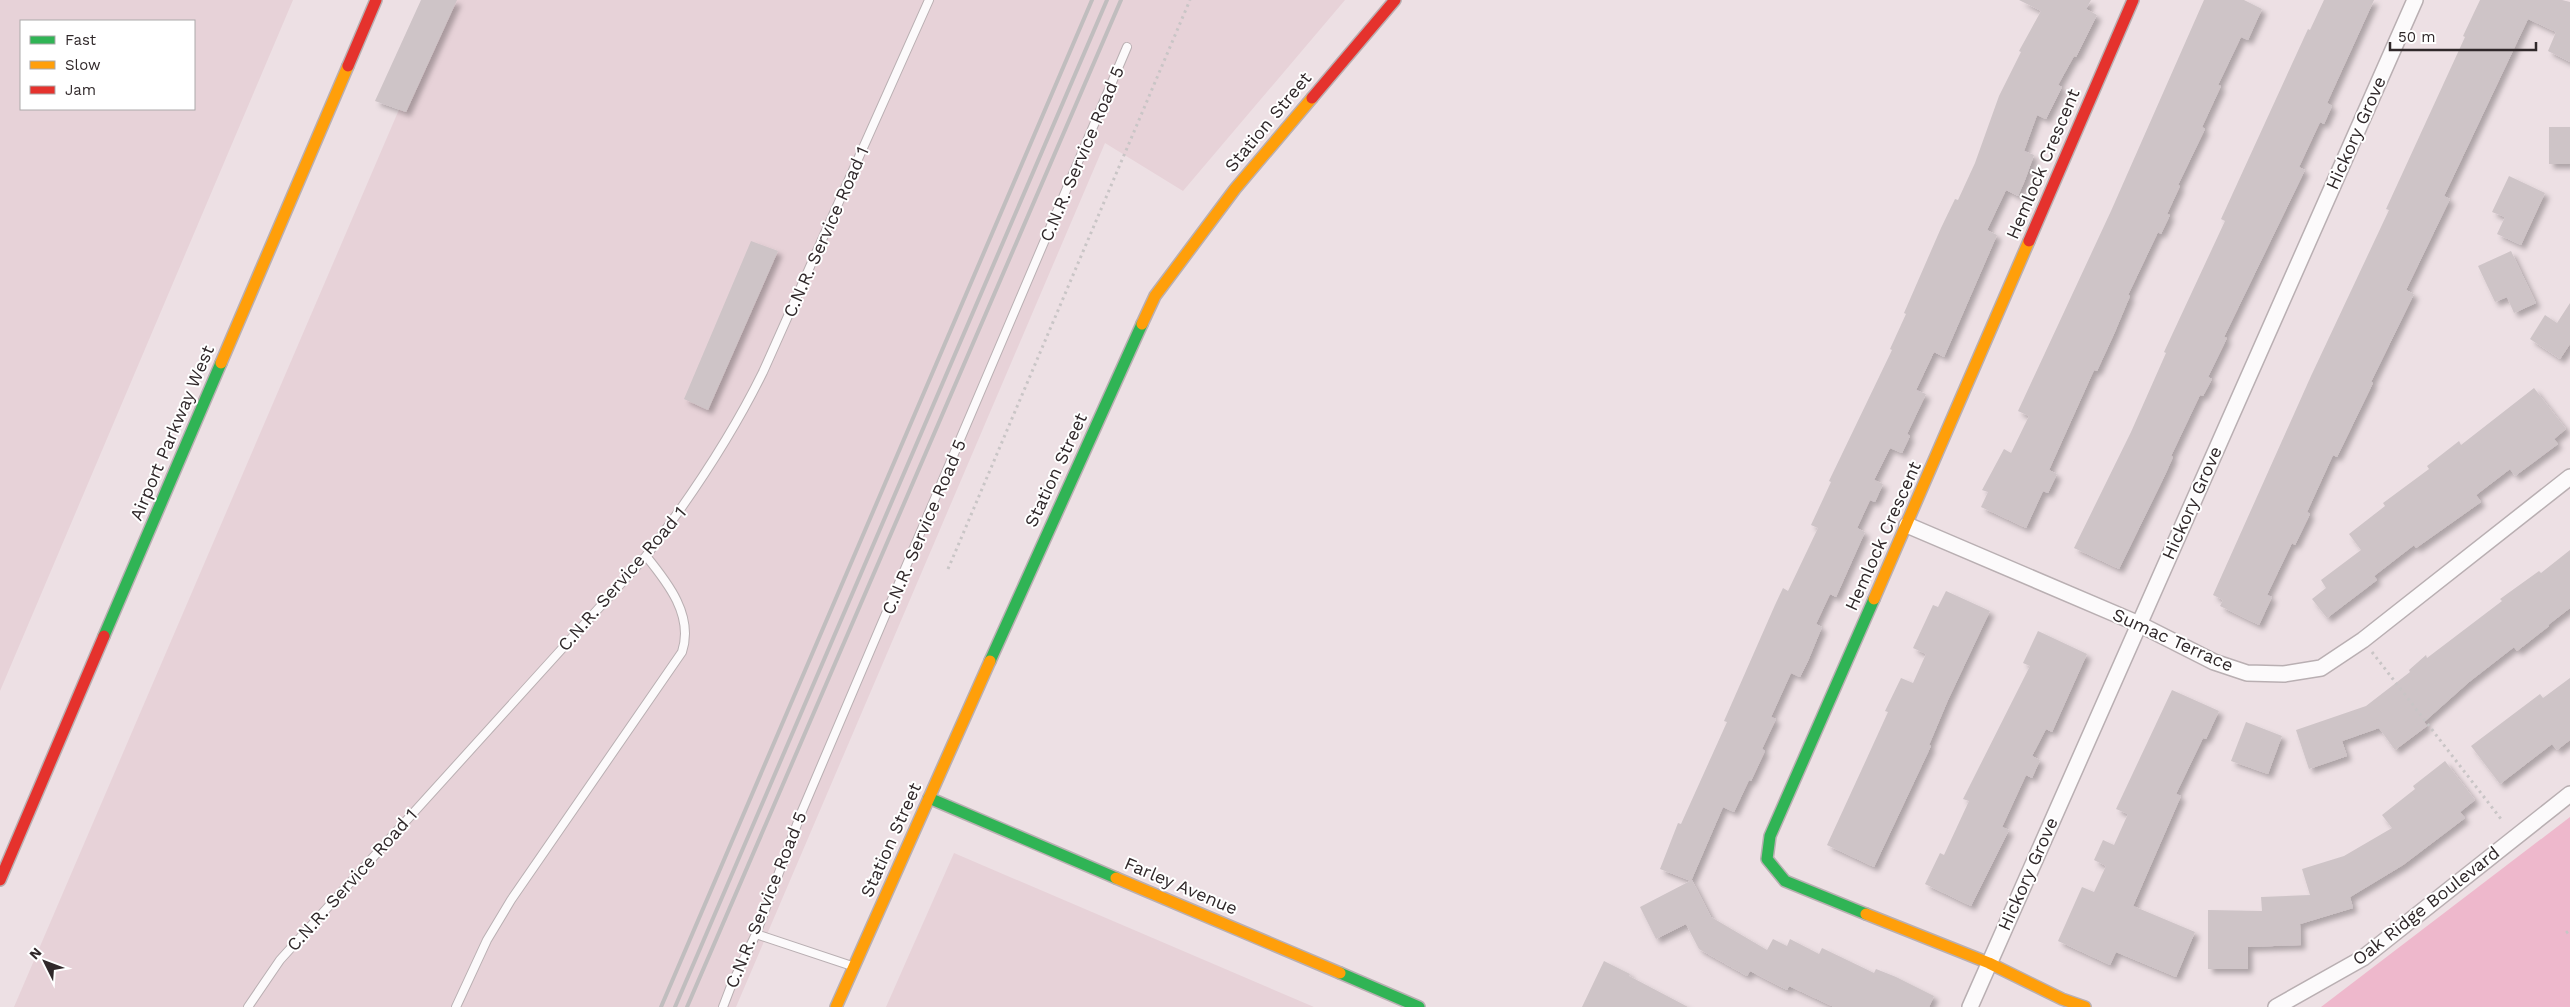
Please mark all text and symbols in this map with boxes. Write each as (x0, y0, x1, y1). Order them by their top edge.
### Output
legend (20, 20, 195, 110)
scale bar (2390, 20, 2536, 52)
text: 50 m (2398, 28, 2435, 46)
text: Fast (65, 31, 97, 49)
text: Slow (65, 56, 101, 74)
street label: C.N.R. Service Road 5 (1035, 63, 1128, 245)
street label: Station Street (1220, 67, 1316, 176)
street label: Hickory Grove (2321, 73, 2390, 193)
text: Jam (65, 81, 96, 99)
street label: Hemlock Crescent (2001, 85, 2084, 242)
street label: C.N.R. Service Road 1 (778, 143, 873, 320)
street label: Airport Parkway West (125, 342, 218, 524)
street label: Station Street (1020, 409, 1091, 530)
street label: C.N.R. Service Road 5 (877, 436, 970, 618)
street label: Hickory Grove (2157, 443, 2226, 563)
street label: Hemlock Crescent (1840, 457, 1925, 614)
street label: C.N.R. Service Road 1 (553, 502, 690, 655)
street label: Sumac Terrace (2110, 604, 2237, 676)
street label: Station Street (856, 779, 925, 900)
street label: C.N.R. Service Road 1 (282, 804, 421, 955)
street label: C.N.R. Service Road 5 (721, 809, 811, 991)
street label: Hickory Grove (1993, 814, 2062, 934)
street label: Oak Ridge Boulevard (2348, 842, 2503, 969)
street label: Farley Avenue (1121, 852, 1241, 919)
north arrow (20, 937, 70, 987)
text: N (26, 944, 45, 963)

